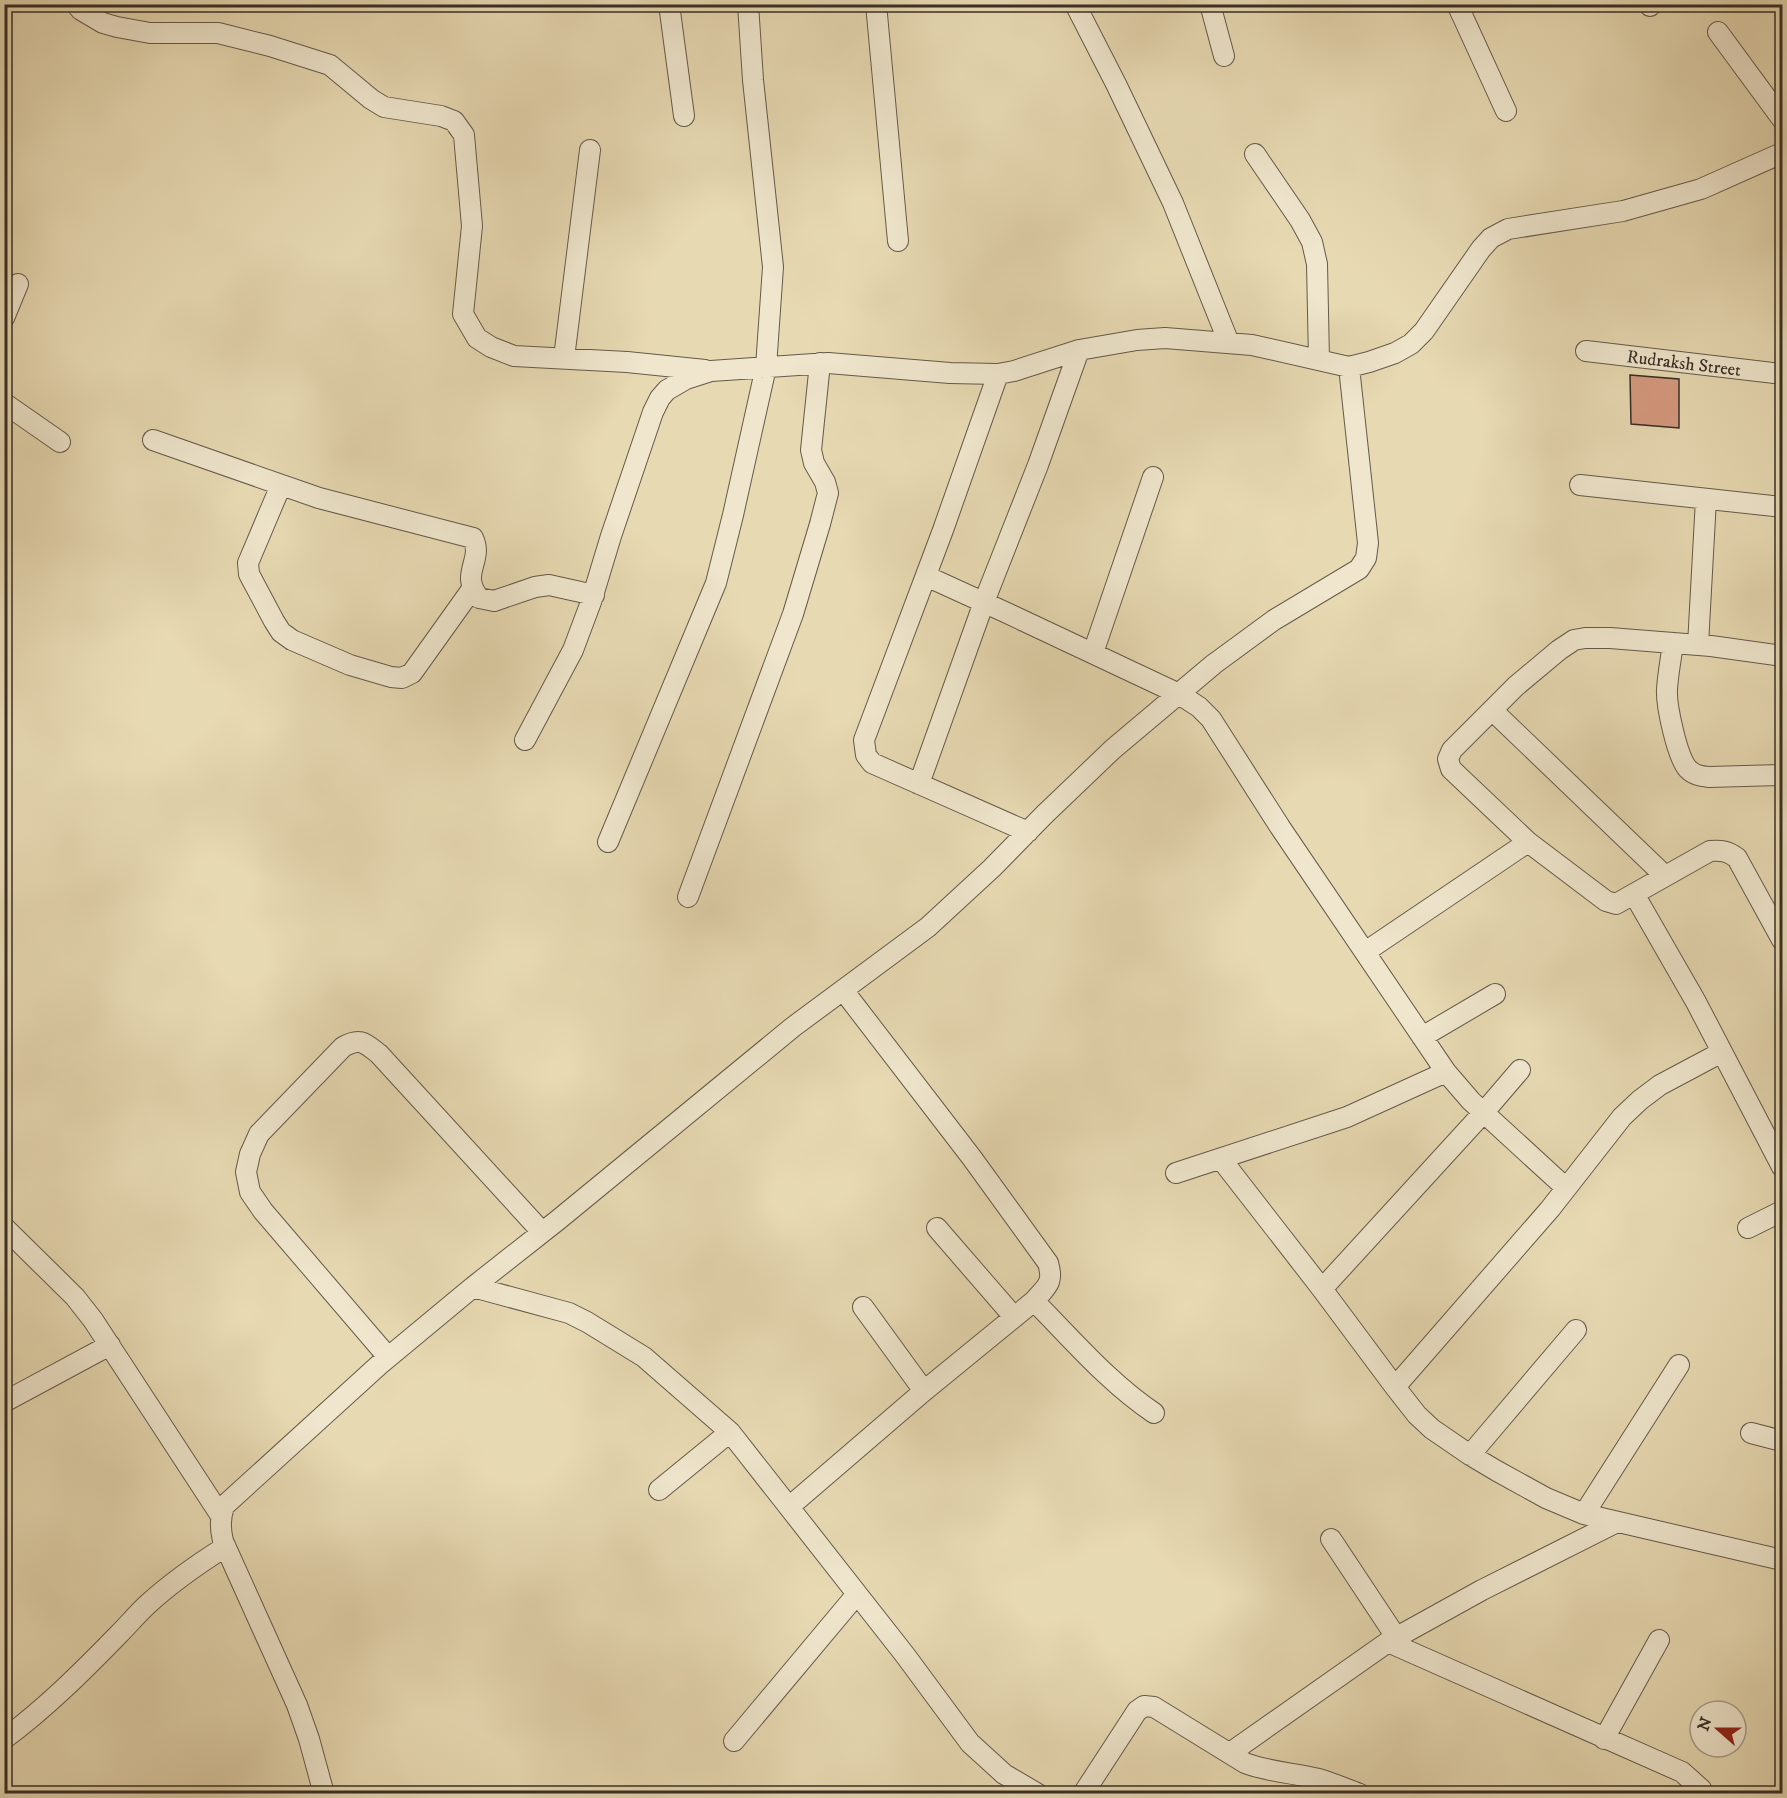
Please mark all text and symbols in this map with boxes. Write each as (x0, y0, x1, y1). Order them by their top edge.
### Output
street label: Rudraksh Street (1626, 346, 1742, 382)
north arrow (1688, 1699, 1748, 1759)
text: N (1693, 1714, 1717, 1734)

